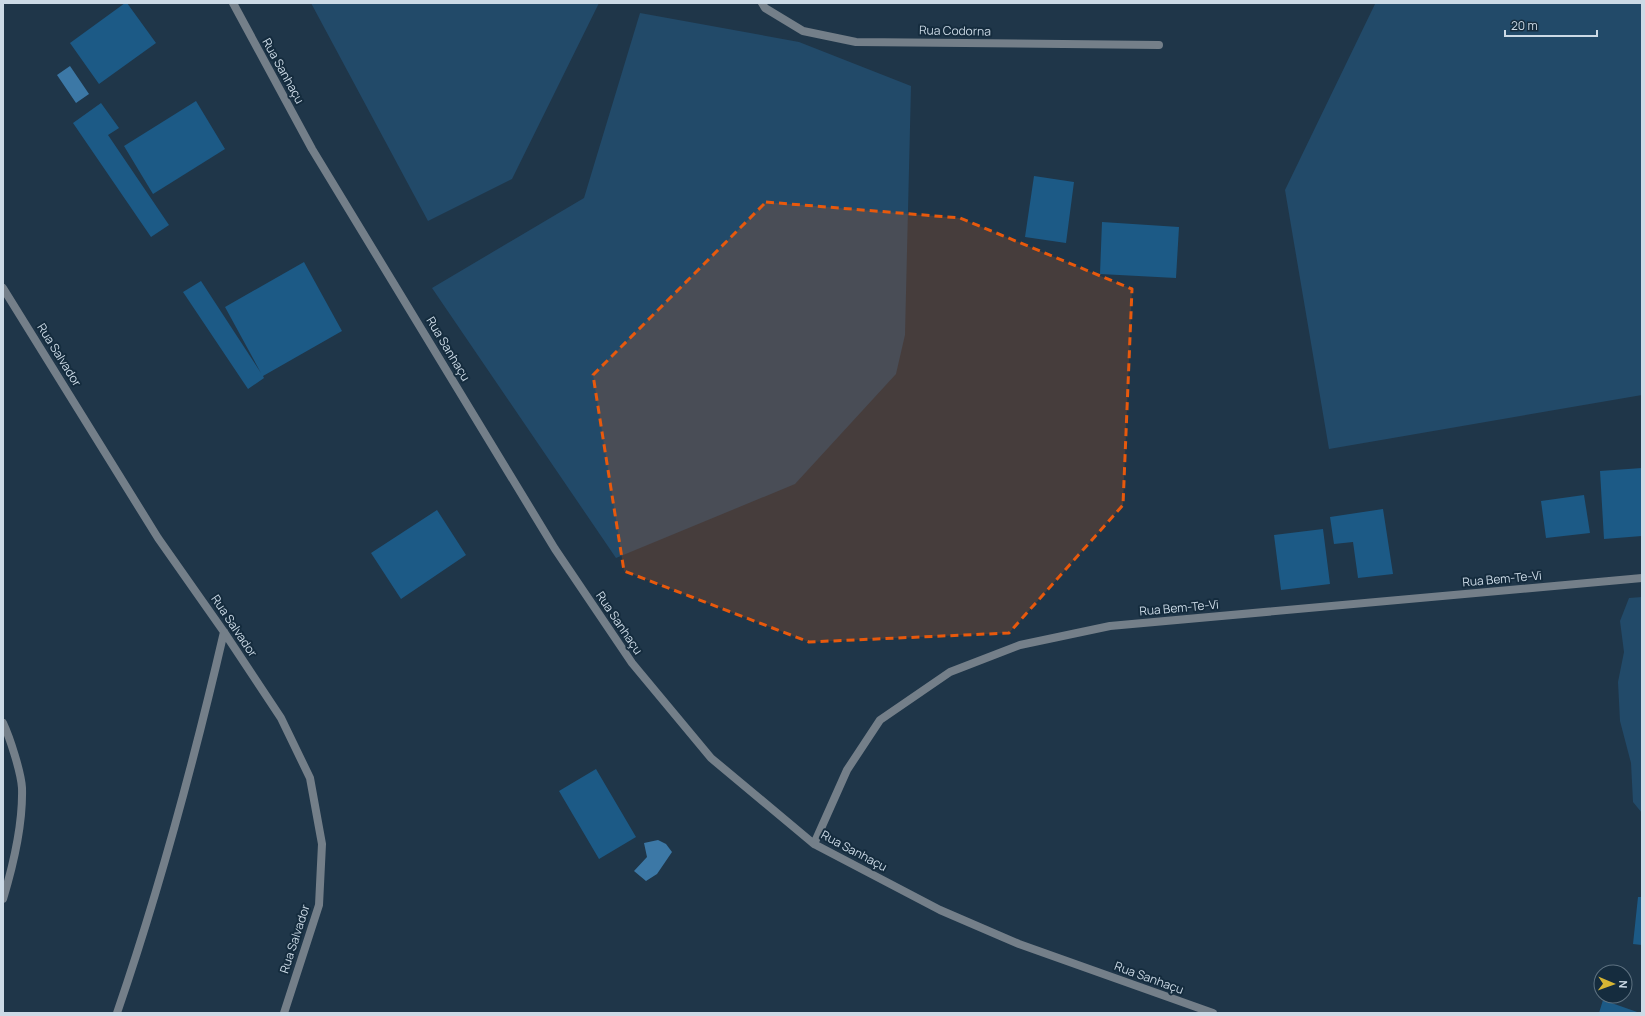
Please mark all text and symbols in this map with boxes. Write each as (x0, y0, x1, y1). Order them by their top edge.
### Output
scale bar (1505, 12, 1597, 38)
text: 20 m (1511, 17, 1538, 34)
street label: Rua Codorna (919, 21, 991, 40)
street label: Rua Sanhaçu (258, 35, 308, 107)
street label: Rua Sanhaçu (422, 313, 474, 384)
street label: Rua Salvador (33, 320, 86, 390)
street label: Rua Bem-Te-Vi (1462, 567, 1542, 590)
street label: Rua Sanhaçu (592, 588, 647, 658)
street label: Rua Salvador (207, 591, 262, 661)
street label: Rua Bem-Te-Vi (1139, 596, 1219, 619)
street label: Rua Sanhaçu (818, 826, 890, 875)
street label: Rua Salvador (275, 902, 314, 976)
street label: Rua Sanhaçu (1112, 957, 1186, 998)
north arrow (1593, 964, 1633, 1004)
text: N (1616, 980, 1631, 989)

